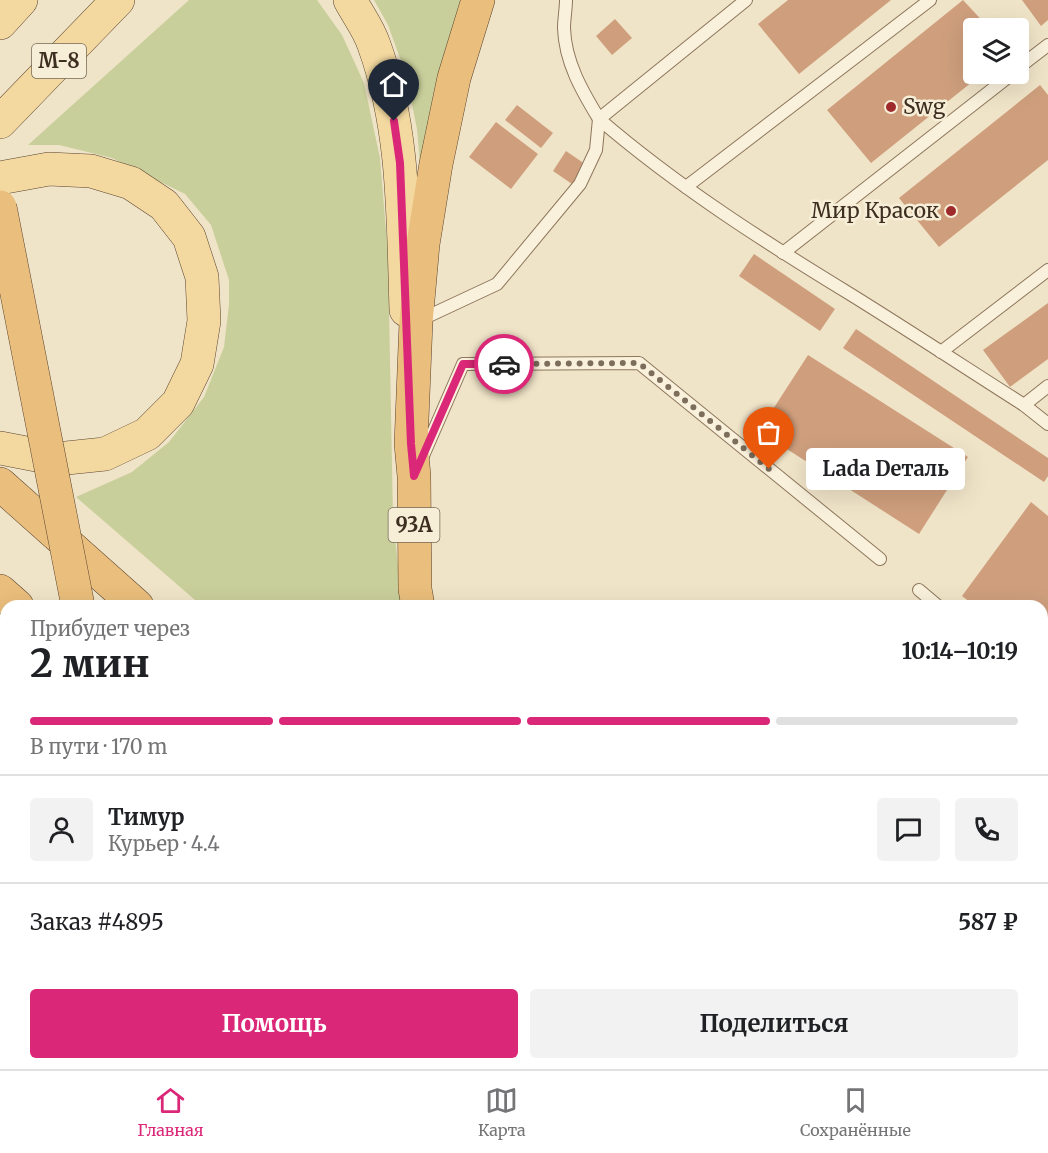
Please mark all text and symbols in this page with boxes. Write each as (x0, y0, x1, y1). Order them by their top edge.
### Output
map controls (963, 18, 1029, 84)
button: layers (963, 18, 1029, 84)
road number: М-8 (32, 44, 86, 78)
pin (368, 59, 419, 121)
icon: home (377, 68, 410, 101)
place label: Swg (903, 93, 946, 120)
marker: Swg (884, 100, 898, 114)
place label: Мир Красок (811, 197, 939, 224)
marker: Мир Красок (944, 204, 958, 218)
courier (474, 334, 534, 394)
icon: car (488, 348, 521, 381)
pin (743, 407, 794, 469)
icon: bag (752, 416, 785, 449)
callout: Lada Dеталь (805, 448, 964, 490)
text: Lada Dеталь (822, 456, 949, 481)
road number: 93A (388, 508, 440, 542)
text: Прибудет через (30, 616, 190, 641)
text: 10:14–10:19 (902, 637, 1018, 665)
text: 2 мин (30, 639, 150, 688)
text: В пути · 170 m (30, 734, 167, 759)
button: person (30, 798, 93, 861)
button: chat (877, 798, 940, 861)
button: phone (955, 798, 1018, 861)
text: Тимур (108, 803, 185, 831)
text: Курьер · 4.4 (108, 831, 220, 856)
text: Заказ #4895 (30, 908, 164, 936)
text: 587 ₽ (958, 908, 1018, 936)
button: Помощь (30, 989, 518, 1058)
button: Поделиться (530, 989, 1018, 1058)
tab: Главная (137, 1084, 203, 1140)
tab: Карта (478, 1084, 526, 1140)
tab: Сохранённые (800, 1084, 911, 1140)

